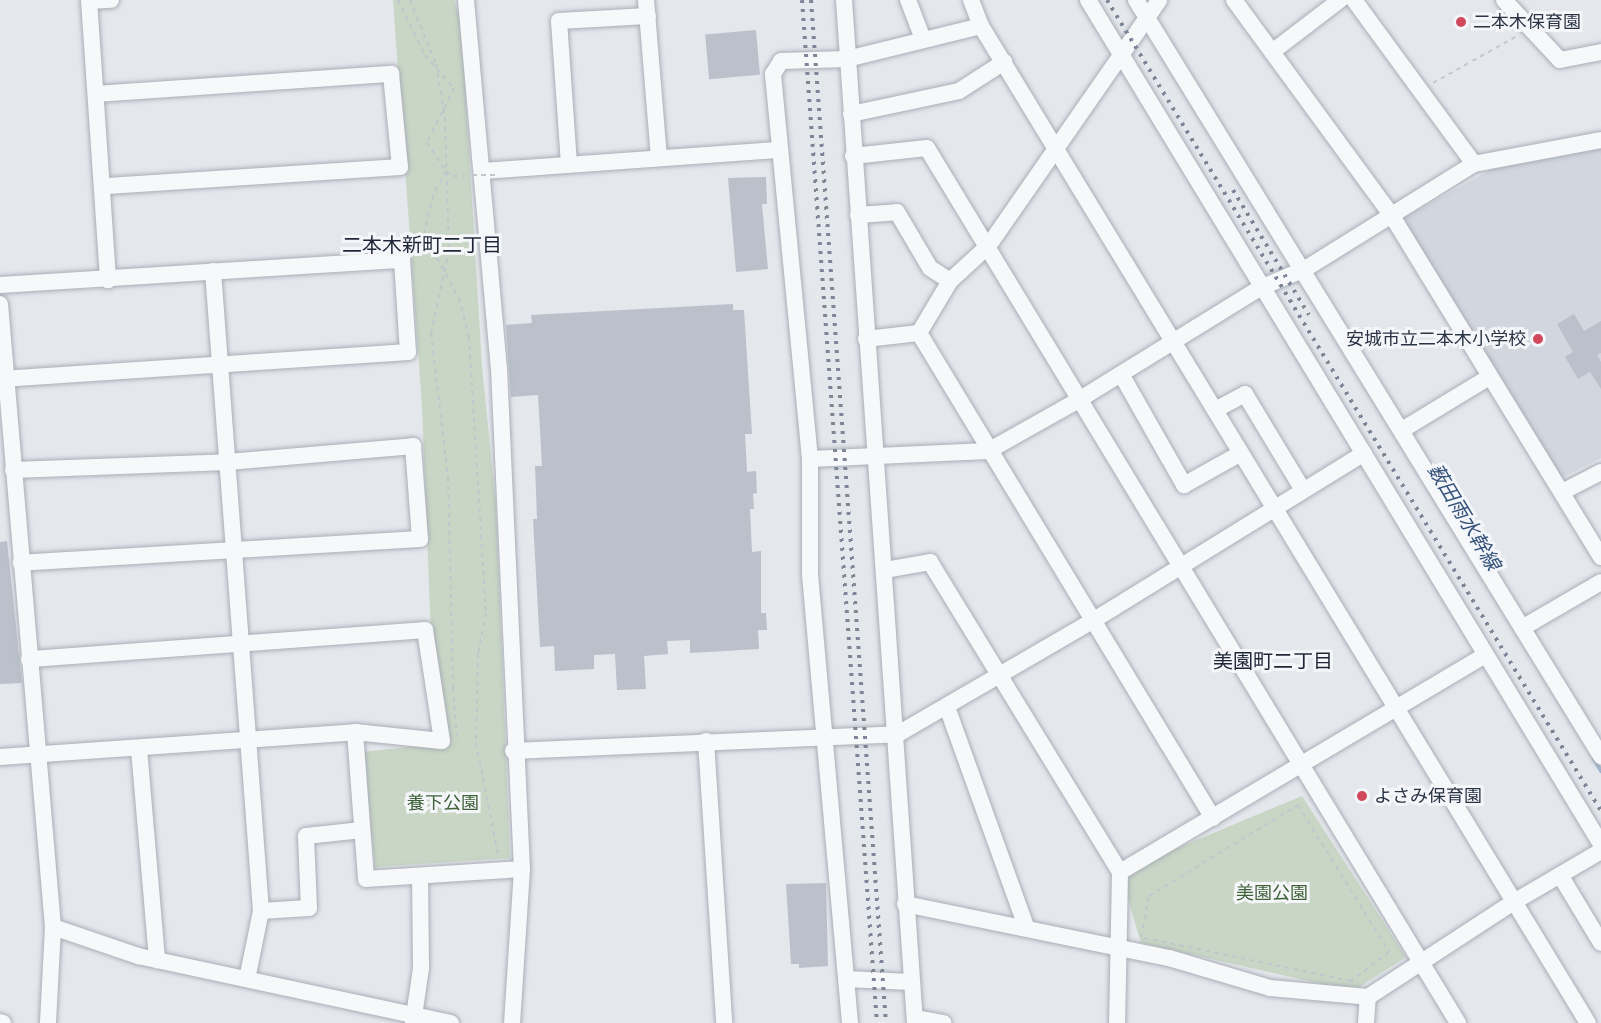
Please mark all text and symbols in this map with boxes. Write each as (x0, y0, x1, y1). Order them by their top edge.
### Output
place label: 二本木保育園 (1473, 11, 1581, 33)
marker: 二本木保育園 (1454, 15, 1468, 29)
district label: 二本木新町二丁目 (342, 233, 502, 257)
place label: 安城市立二本木小学校 (1346, 328, 1526, 350)
marker: 安城市立二本木小学校 (1531, 332, 1545, 346)
water label: 薮田雨水幹線 (1423, 459, 1505, 575)
district label: 美園町二丁目 (1213, 649, 1333, 673)
place label: よさみ保育園 (1374, 785, 1482, 807)
marker: よさみ保育園 (1355, 789, 1369, 803)
park label: 養下公園 (407, 792, 479, 814)
park label: 美園公園 (1236, 882, 1308, 904)

